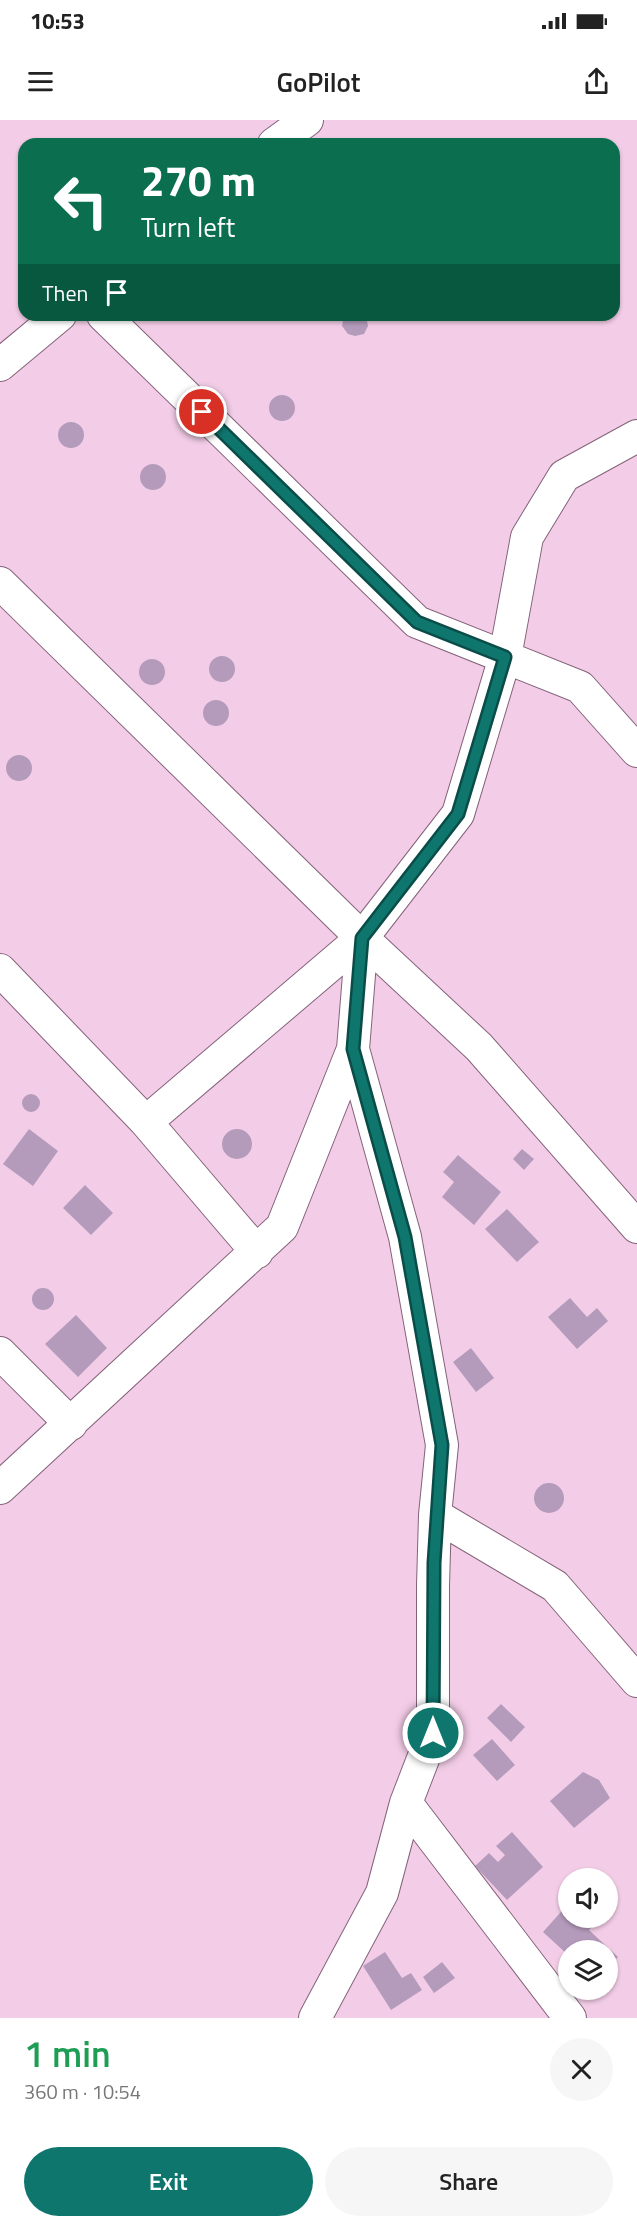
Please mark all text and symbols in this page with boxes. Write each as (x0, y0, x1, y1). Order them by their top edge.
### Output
text: 10:53 (30, 4, 85, 38)
text: GoPilot (277, 61, 360, 102)
icon: menu (24, 65, 57, 98)
icon: share (580, 65, 613, 98)
text: 270 m (141, 148, 256, 212)
icon: left (42, 162, 120, 240)
text: Turn left (141, 206, 235, 247)
text: Then (42, 276, 88, 310)
icon: arrive (100, 276, 133, 309)
pin (176, 386, 227, 437)
icon: arrive (185, 395, 218, 428)
position arrow (401, 1701, 465, 1765)
map controls (558, 1868, 618, 2000)
button: sound (558, 1868, 618, 1928)
button: layers (558, 1940, 618, 2000)
text: 1 min (24, 2026, 111, 2081)
button: close (550, 2038, 613, 2101)
text: 360 m · 10:54 (24, 2076, 141, 2107)
button: Exit (24, 2147, 313, 2216)
button: Share (325, 2147, 613, 2216)

